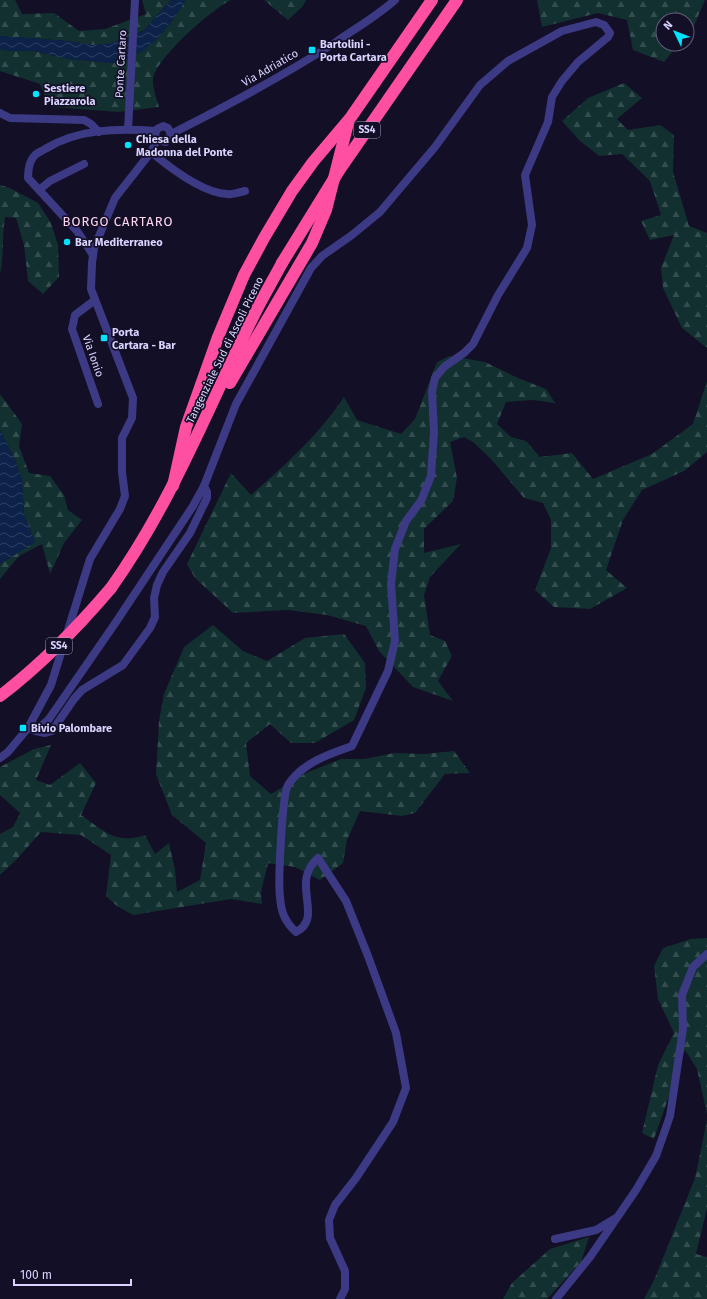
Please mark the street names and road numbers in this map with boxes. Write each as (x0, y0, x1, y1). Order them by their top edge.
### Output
street label: Ponte Cartaro (113, 30, 129, 98)
street label: Via Adriatico (240, 47, 300, 89)
road number: SS4 (354, 122, 380, 138)
street label: Tangenziale Sud di Ascoli Piceno (184, 275, 266, 425)
street label: Via Ionio (80, 333, 106, 379)
road number: SS4 (46, 638, 72, 654)

